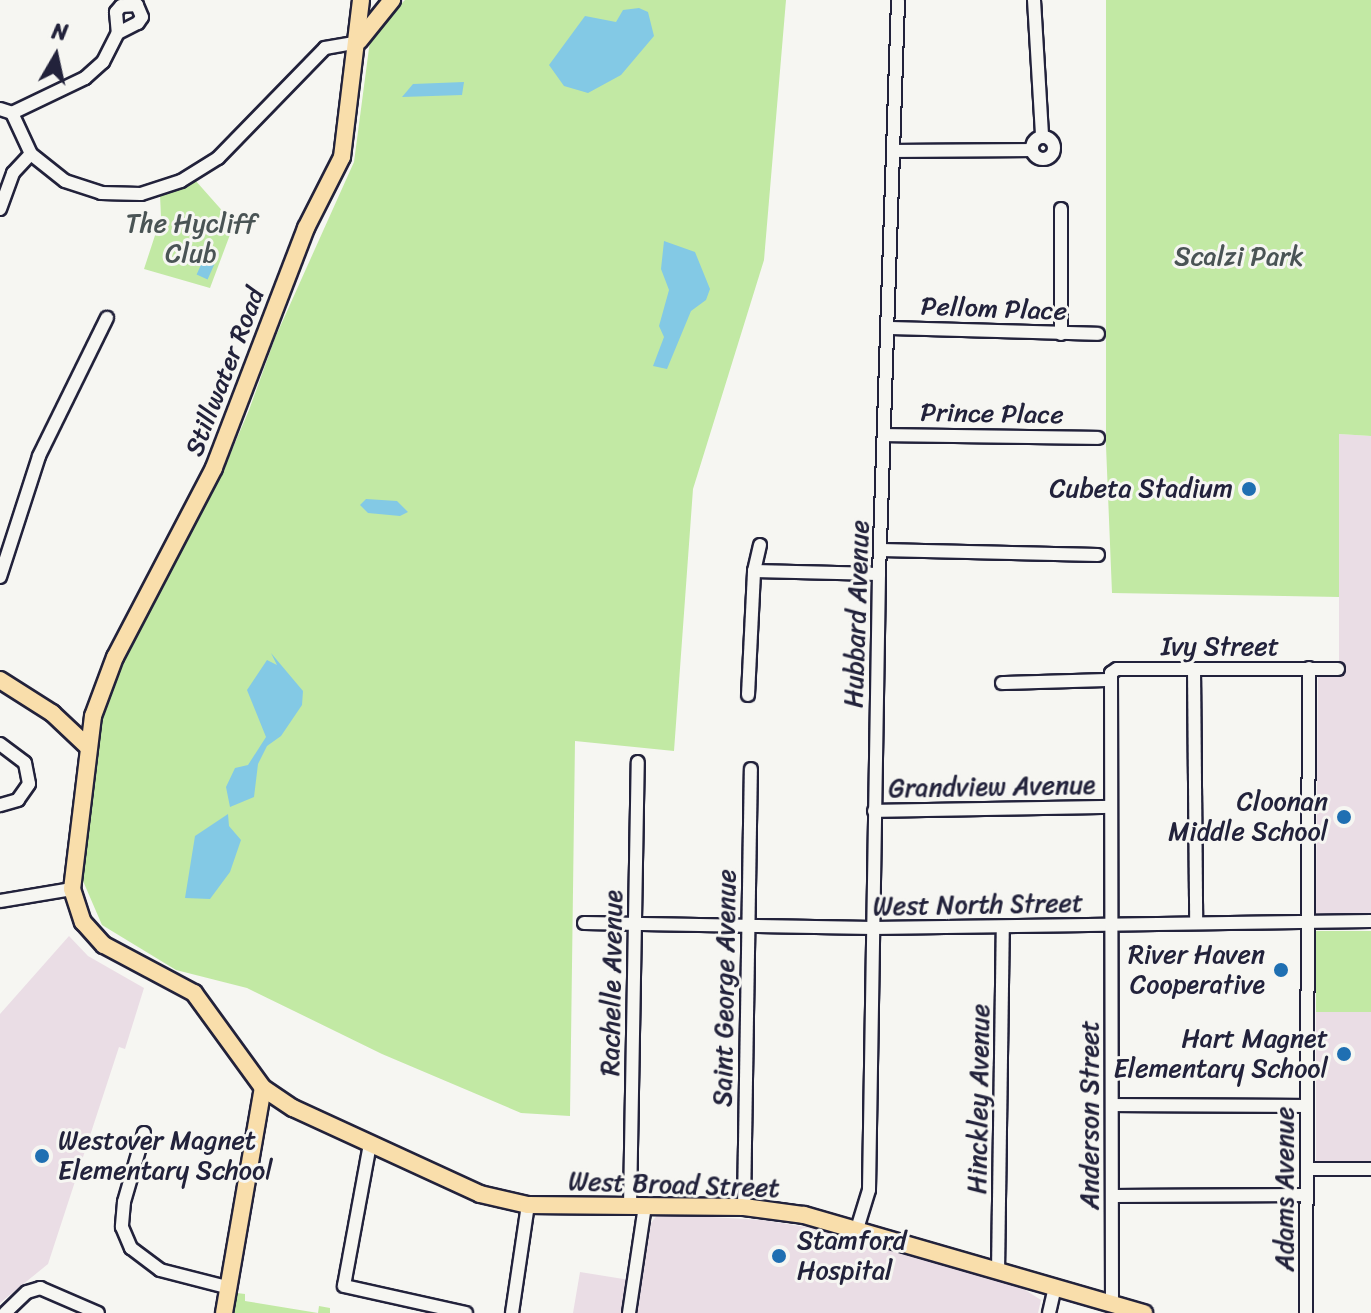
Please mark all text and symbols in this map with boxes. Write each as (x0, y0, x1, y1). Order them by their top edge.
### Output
text: N (49, 11, 70, 52)
north arrow (16, 16, 96, 96)
park label: The Hycliff Club (126, 208, 256, 270)
park label: Scalzi Park (1174, 241, 1304, 273)
street label: Stillwater Road (179, 283, 271, 461)
street label: Pellom Place (920, 291, 1068, 327)
street label: Prince Place (920, 397, 1064, 431)
place label: Cubeta Stadium (1049, 473, 1233, 505)
marker: Cubeta Stadium (1240, 480, 1258, 498)
street label: Hubbard Avenue (838, 520, 876, 708)
street label: Ivy Street (1161, 631, 1279, 663)
street label: Grandview Avenue (888, 770, 1096, 804)
place label: Cloonan Middle School (1168, 786, 1328, 848)
marker: Cloonan Middle School (1335, 808, 1353, 826)
street label: Saint George Avenue (707, 869, 743, 1107)
street label: West North Street (871, 888, 1085, 922)
street label: Rachelle Avenue (595, 890, 629, 1076)
place label: River Haven Cooperative (1128, 939, 1265, 1000)
marker: River Haven Cooperative (1272, 961, 1290, 979)
street label: Hinckley Avenue (962, 1004, 996, 1194)
street label: Anderson Street (1074, 1020, 1106, 1210)
place label: Hart Magnet Elementary School (1113, 1023, 1328, 1084)
marker: Hart Magnet Elementary School (1335, 1045, 1353, 1063)
street label: Adams Avenue (1269, 1107, 1301, 1271)
place label: Westover Magnet Elementary School (58, 1125, 273, 1186)
marker: Westover Magnet Elementary School (33, 1147, 51, 1165)
street label: West Broad Street (567, 1166, 781, 1204)
place label: Stamford Hospital (797, 1225, 907, 1286)
marker: Stamford Hospital (768, 1245, 790, 1267)

